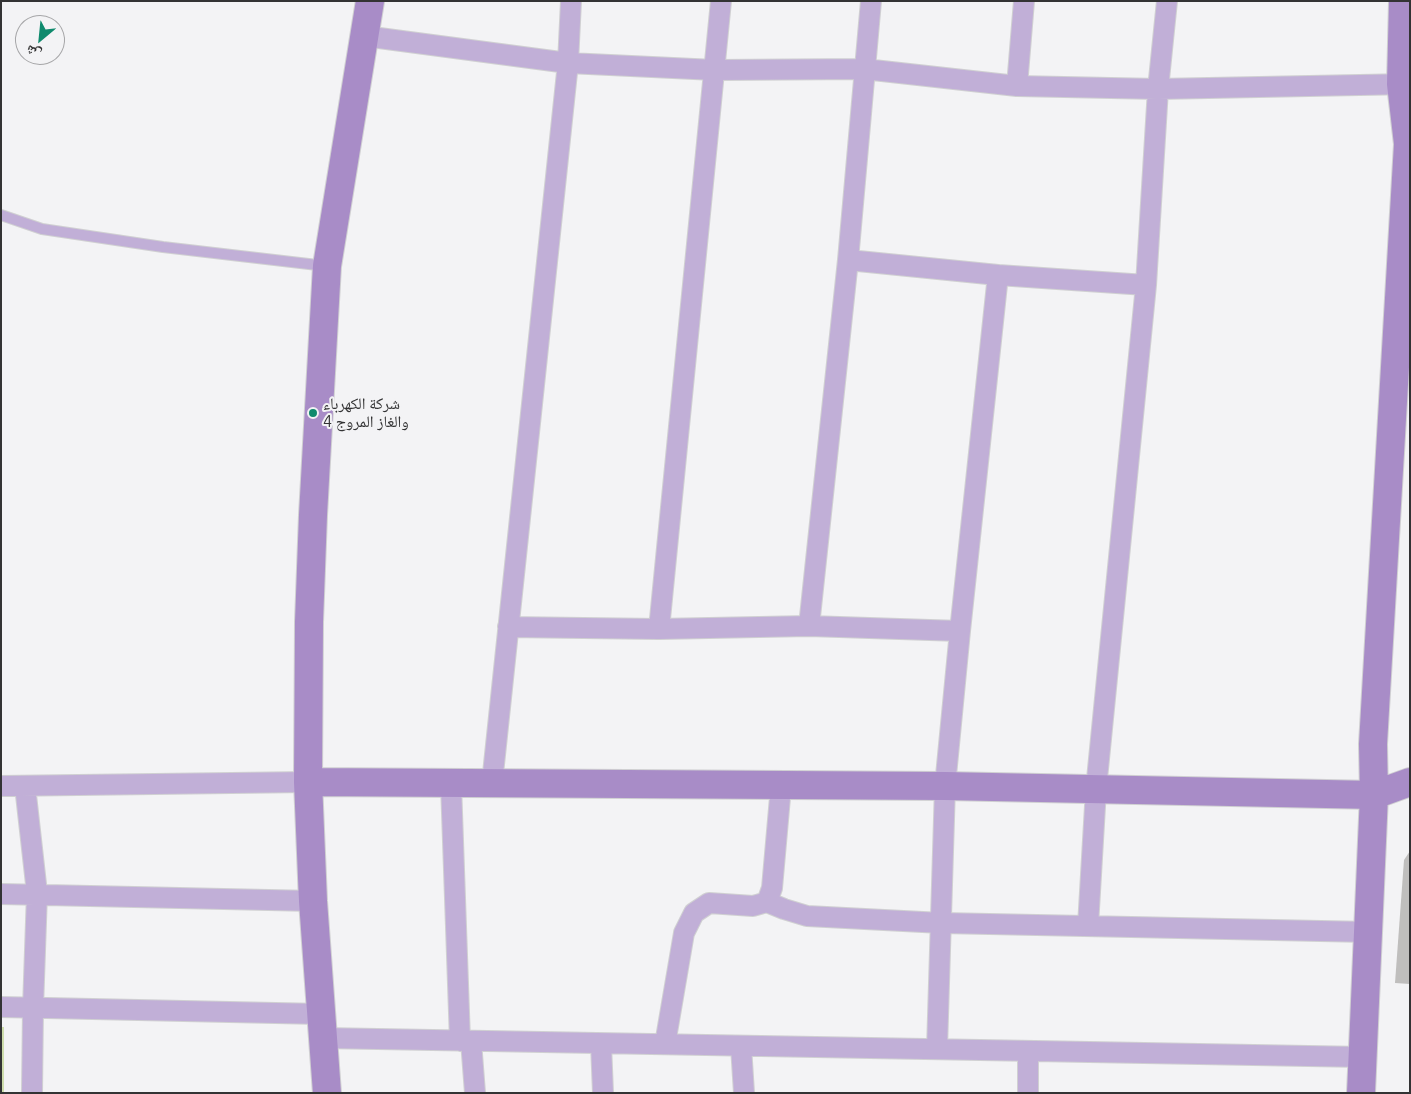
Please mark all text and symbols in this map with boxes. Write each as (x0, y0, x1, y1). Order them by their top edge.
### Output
north arrow (15, 15, 65, 65)
text: ش (23, 42, 44, 63)
place label: شركة الكهرباء والغاز المروج 4 (323, 394, 409, 432)
marker: شركة الكهرباء والغاز المروج 4 (307, 407, 319, 419)

